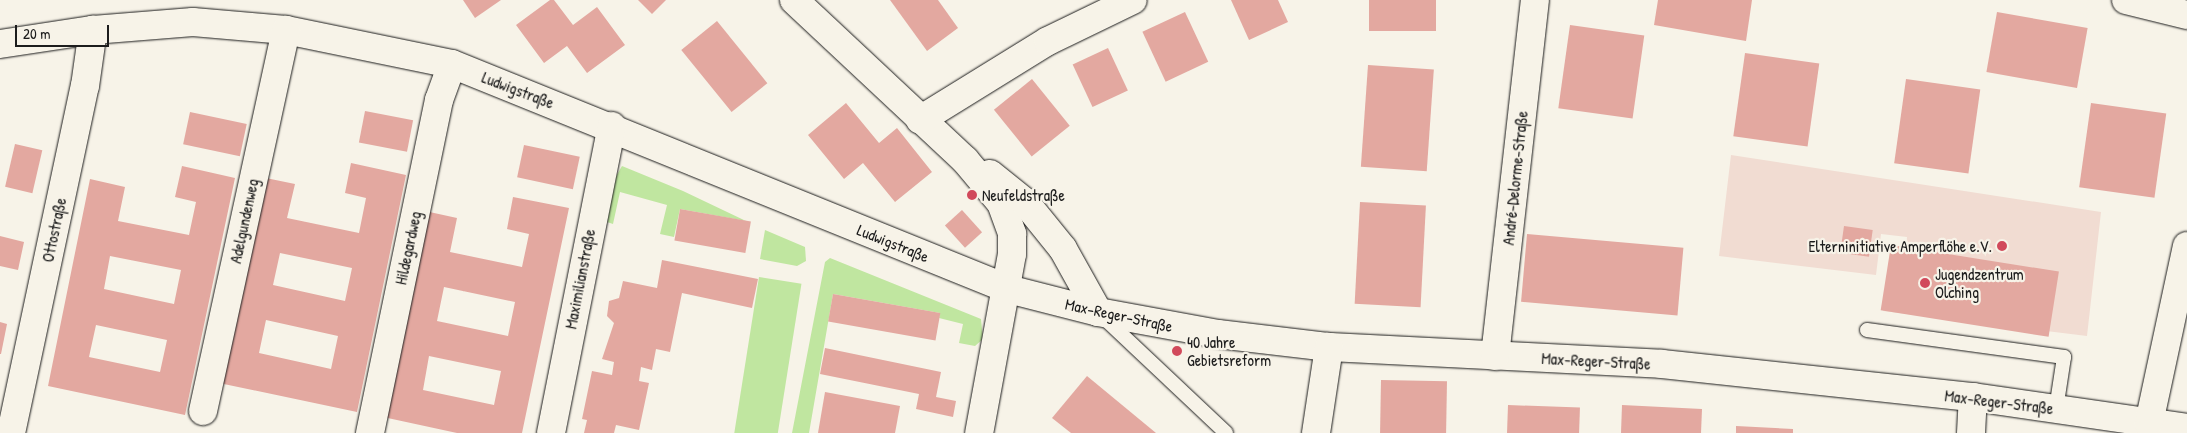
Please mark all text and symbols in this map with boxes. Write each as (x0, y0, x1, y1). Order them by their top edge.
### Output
scale bar (18, 15, 111, 47)
text: 20 m (23, 23, 50, 44)
street label: Ludwigstraße (479, 67, 557, 113)
street label: André-Delorme-Straße (1498, 110, 1532, 246)
street label: Adelgundenweg (226, 177, 262, 265)
place label: Neufeldstraße (982, 185, 1065, 205)
marker: Neufeldstraße (966, 189, 978, 201)
street label: Ottostraße (38, 196, 70, 264)
street label: Hildegardweg (391, 210, 425, 286)
street label: Ludwigstraße (854, 220, 932, 266)
street label: Maximilianstraße (561, 227, 599, 331)
place label: Elterninitiative Amperflöhe e.V. (1808, 236, 1992, 256)
marker: Elterninitiative Amperflöhe e.V. (1996, 240, 2008, 252)
place label: Jugendzentrum Olching (1935, 264, 2024, 302)
marker: Jugendzentrum Olching (1919, 277, 1931, 289)
street label: Max-Reger-Straße (1064, 294, 1174, 336)
place label: 40 Jahre Gebietsreform (1187, 332, 1271, 370)
marker: 40 Jahre Gebietsreform (1171, 345, 1183, 357)
street label: Max-Reger-Straße (1541, 349, 1651, 373)
street label: Max-Reger-Straße (1944, 386, 2054, 418)

